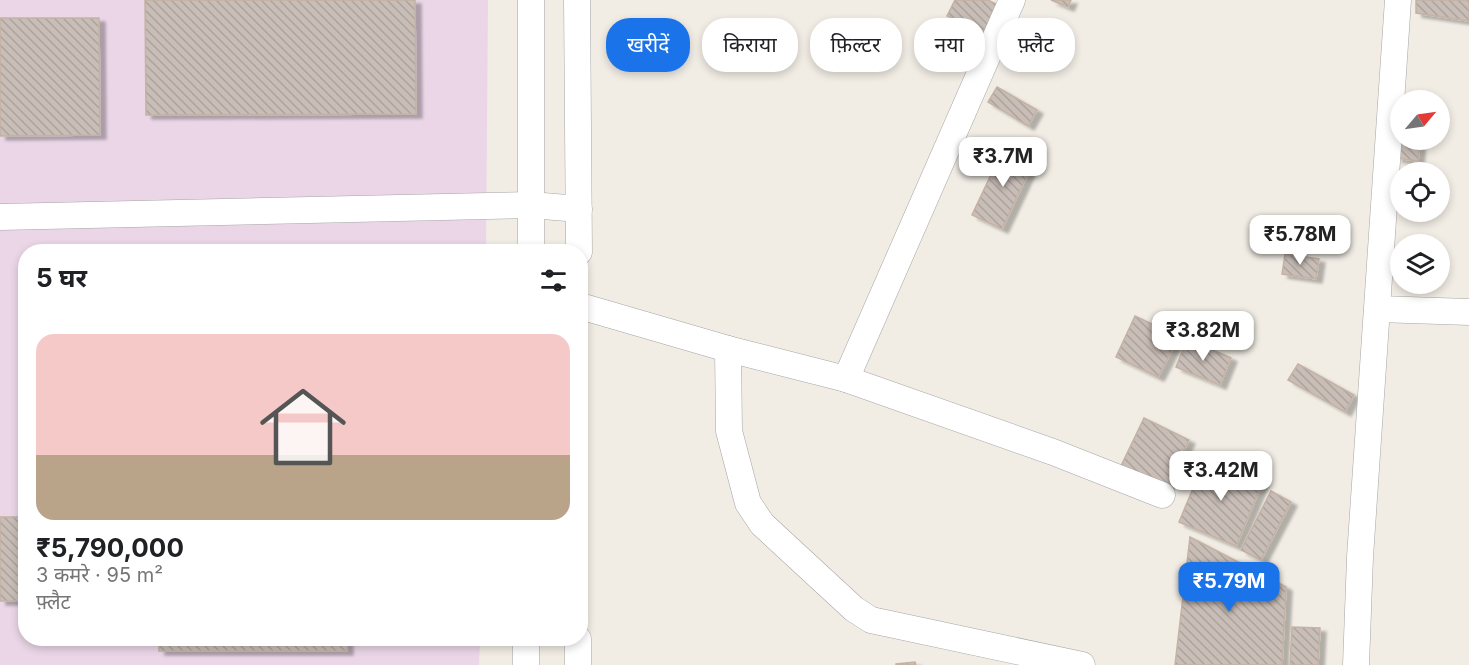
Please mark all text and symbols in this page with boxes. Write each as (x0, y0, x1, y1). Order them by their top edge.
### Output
chip: खरीदें (606, 18, 690, 72)
chip: किराया (702, 18, 798, 72)
chip: फ़िल्टर (810, 18, 902, 72)
chip: नया (914, 18, 985, 72)
chip: फ़्लैट (997, 18, 1075, 72)
north arrow (1390, 90, 1450, 150)
map controls (1390, 90, 1450, 294)
pin: ₹3.7M (961, 137, 1045, 188)
text: ₹3.7M (973, 144, 1033, 168)
button: locate (1390, 162, 1450, 222)
pin: ₹5.78M (1251, 215, 1349, 266)
text: ₹5.78M (1264, 222, 1336, 246)
button: layers (1390, 234, 1450, 294)
text: 5 घर (36, 262, 87, 293)
icon: filters (537, 264, 570, 297)
pin: ₹3.82M (1154, 311, 1252, 362)
text: ₹3.82M (1166, 318, 1240, 342)
icon: home (249, 373, 357, 481)
pin: ₹3.42M (1172, 451, 1270, 502)
text: ₹3.42M (1183, 458, 1259, 482)
text: ₹5,790,000 (36, 532, 184, 563)
pin: ₹5.79M (1180, 562, 1278, 613)
text: 3 कमरे · 95 m² (36, 563, 163, 587)
text: ₹5.79M (1193, 569, 1265, 593)
text: फ़्लैट (36, 590, 71, 614)

